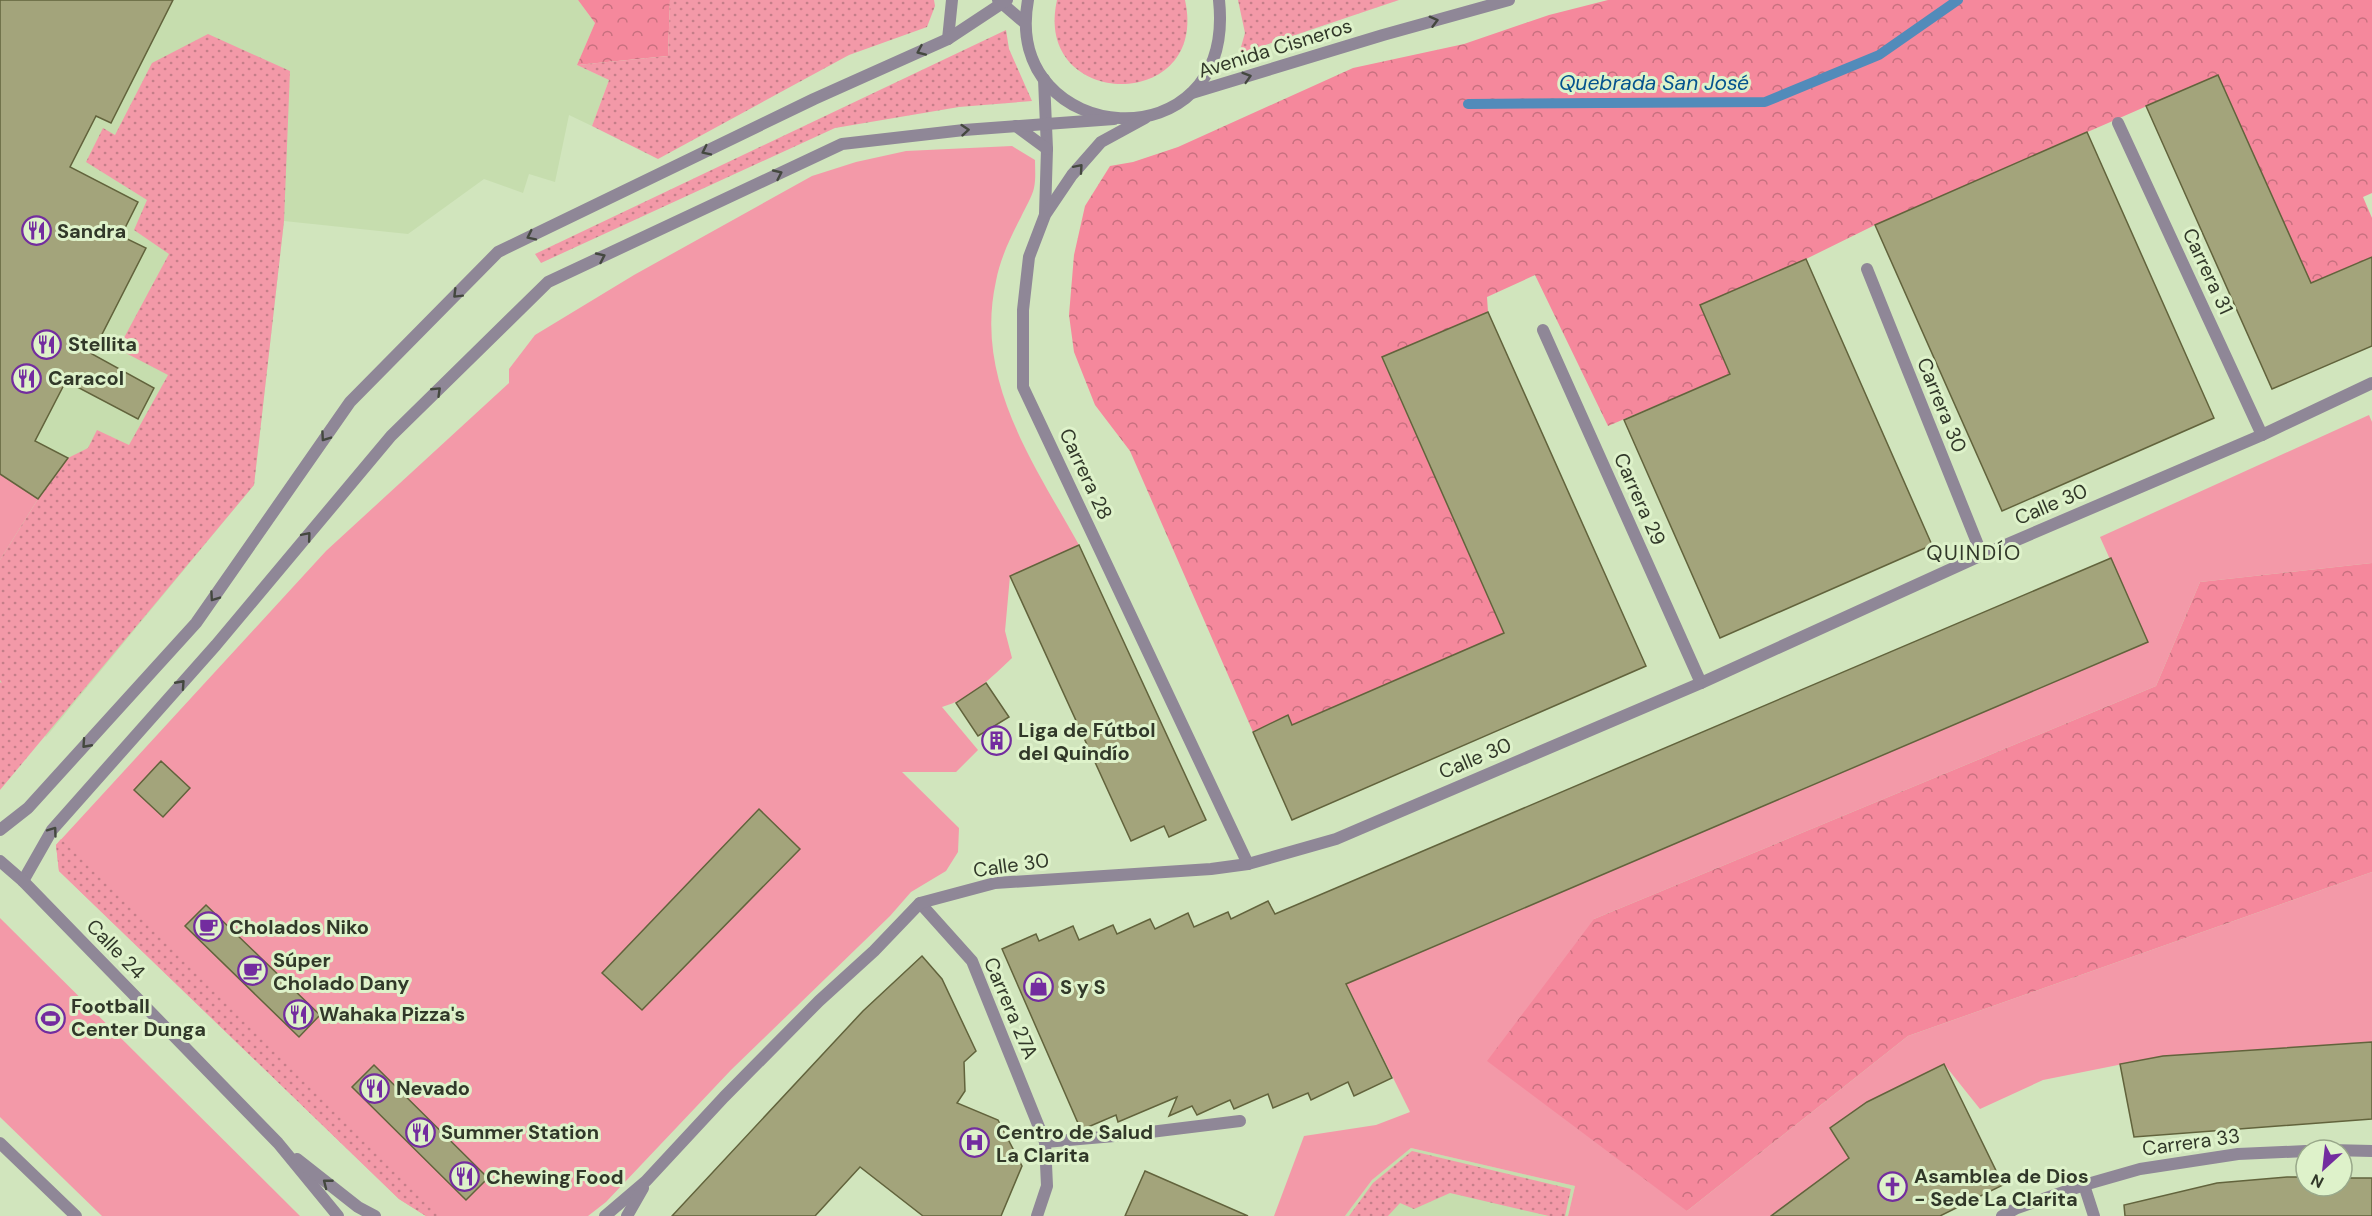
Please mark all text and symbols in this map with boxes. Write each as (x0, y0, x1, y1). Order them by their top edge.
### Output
street label: Avenida Cisneros (1195, 12, 1355, 84)
one-way arrow (1428, 16, 1438, 28)
one-way arrow (916, 44, 927, 56)
water label: Quebrada San José (1559, 69, 1749, 97)
one-way arrow (1241, 72, 1252, 84)
one-way arrow (961, 124, 970, 137)
one-way arrow (702, 144, 712, 155)
one-way arrow (1072, 164, 1083, 175)
one-way arrow (771, 170, 782, 182)
restaurant icon: Sandra (20, 215, 52, 247)
place label: Sandra (57, 218, 126, 244)
street label: Carrera 31 (2177, 224, 2239, 318)
one-way arrow (526, 229, 537, 241)
one-way arrow (595, 252, 606, 264)
one-way arrow (453, 286, 464, 297)
restaurant icon: Stellita (31, 328, 63, 360)
place label: Stellita (68, 331, 137, 357)
street label: Carrera 30 (1911, 354, 1973, 456)
restaurant icon: Caracol (11, 362, 43, 394)
place label: Caracol (48, 365, 124, 391)
one-way arrow (430, 387, 441, 398)
street label: Carrera 28 (1054, 424, 1118, 524)
one-way arrow (321, 431, 332, 442)
street label: Carrera 29 (1608, 449, 1672, 549)
street label: Calle 30 (2011, 477, 2091, 531)
one-way arrow (300, 532, 311, 543)
district label: QUINDÍO (1926, 539, 2022, 567)
one-way arrow (210, 590, 221, 601)
one-way arrow (174, 681, 185, 691)
place label: Liga de Fútbol del Quindío (1018, 717, 1156, 766)
building icon: Liga de Fútbol del Quindío (981, 725, 1013, 757)
street label: Calle 30 (1435, 731, 1515, 785)
one-way arrow (82, 737, 93, 748)
one-way arrow (46, 826, 57, 837)
street label: Calle 30 (971, 847, 1051, 883)
cafe icon: Cholados Niko (192, 911, 224, 943)
street label: Calle 24 (81, 913, 151, 985)
place label: Cholados Niko (229, 914, 369, 940)
place label: Súper Cholado Dany (273, 947, 409, 996)
street label: Carrera 27A (978, 953, 1044, 1063)
cafe icon: Súper Cholado Dany (236, 955, 268, 987)
shop icon: S y S (1023, 971, 1055, 1003)
place label: S y S (1060, 974, 1106, 1000)
place label: Football Center Dunga (71, 993, 206, 1042)
restaurant icon: Wahaka Pizza's (282, 998, 314, 1030)
place label: Wahaka Pizza's (319, 1001, 465, 1027)
sports icon: Football Center Dunga (34, 1002, 66, 1034)
restaurant icon: Nevado (359, 1072, 391, 1104)
place label: Nevado (396, 1075, 470, 1101)
restaurant icon: Summer Station (404, 1116, 436, 1148)
place label: Summer Station (441, 1119, 599, 1145)
place label: Centro de Salud La Clarita (996, 1119, 1153, 1168)
street label: Carrera 33 (2141, 1122, 2241, 1162)
hospital icon: Centro de Salud La Clarita (959, 1127, 991, 1159)
north arrow (2294, 1138, 2354, 1198)
restaurant icon: Chewing Food (449, 1161, 481, 1193)
place label: Asamblea de Dios - Sede La Clarita (1914, 1163, 2089, 1212)
place label: Chewing Food (486, 1164, 624, 1190)
text: N (2307, 1169, 2327, 1193)
church icon: Asamblea de Dios - Sede La Clarita (1877, 1171, 1909, 1203)
one-way arrow (323, 1179, 334, 1190)

